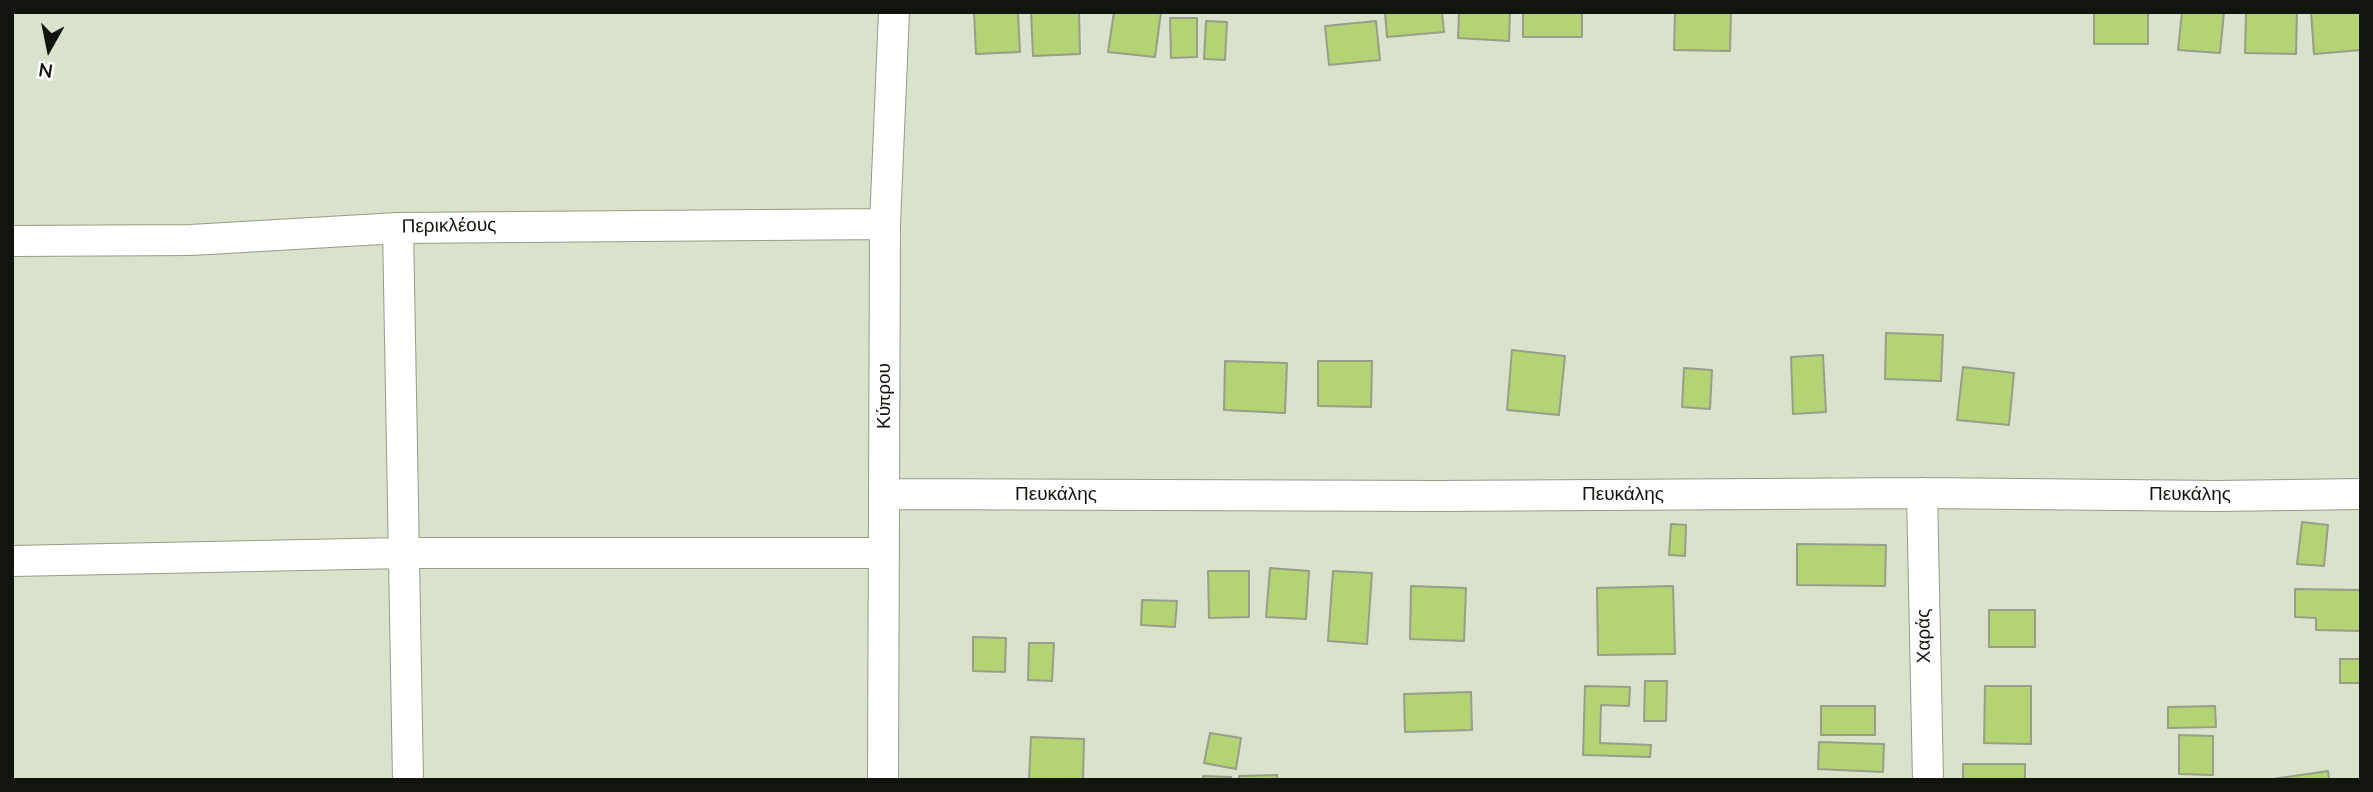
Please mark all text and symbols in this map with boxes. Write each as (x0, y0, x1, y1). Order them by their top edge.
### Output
north arrow (14, 14, 84, 84)
text: N (37, 56, 55, 84)
street label: Περικλέους (401, 215, 497, 239)
street label: Κύπρου (874, 363, 896, 429)
street label: Πευκάλης (1015, 484, 1097, 506)
street label: Πευκάλης (1582, 484, 1664, 506)
street label: Πευκάλης (2149, 484, 2231, 506)
street label: Χαράς (1913, 609, 1937, 663)

